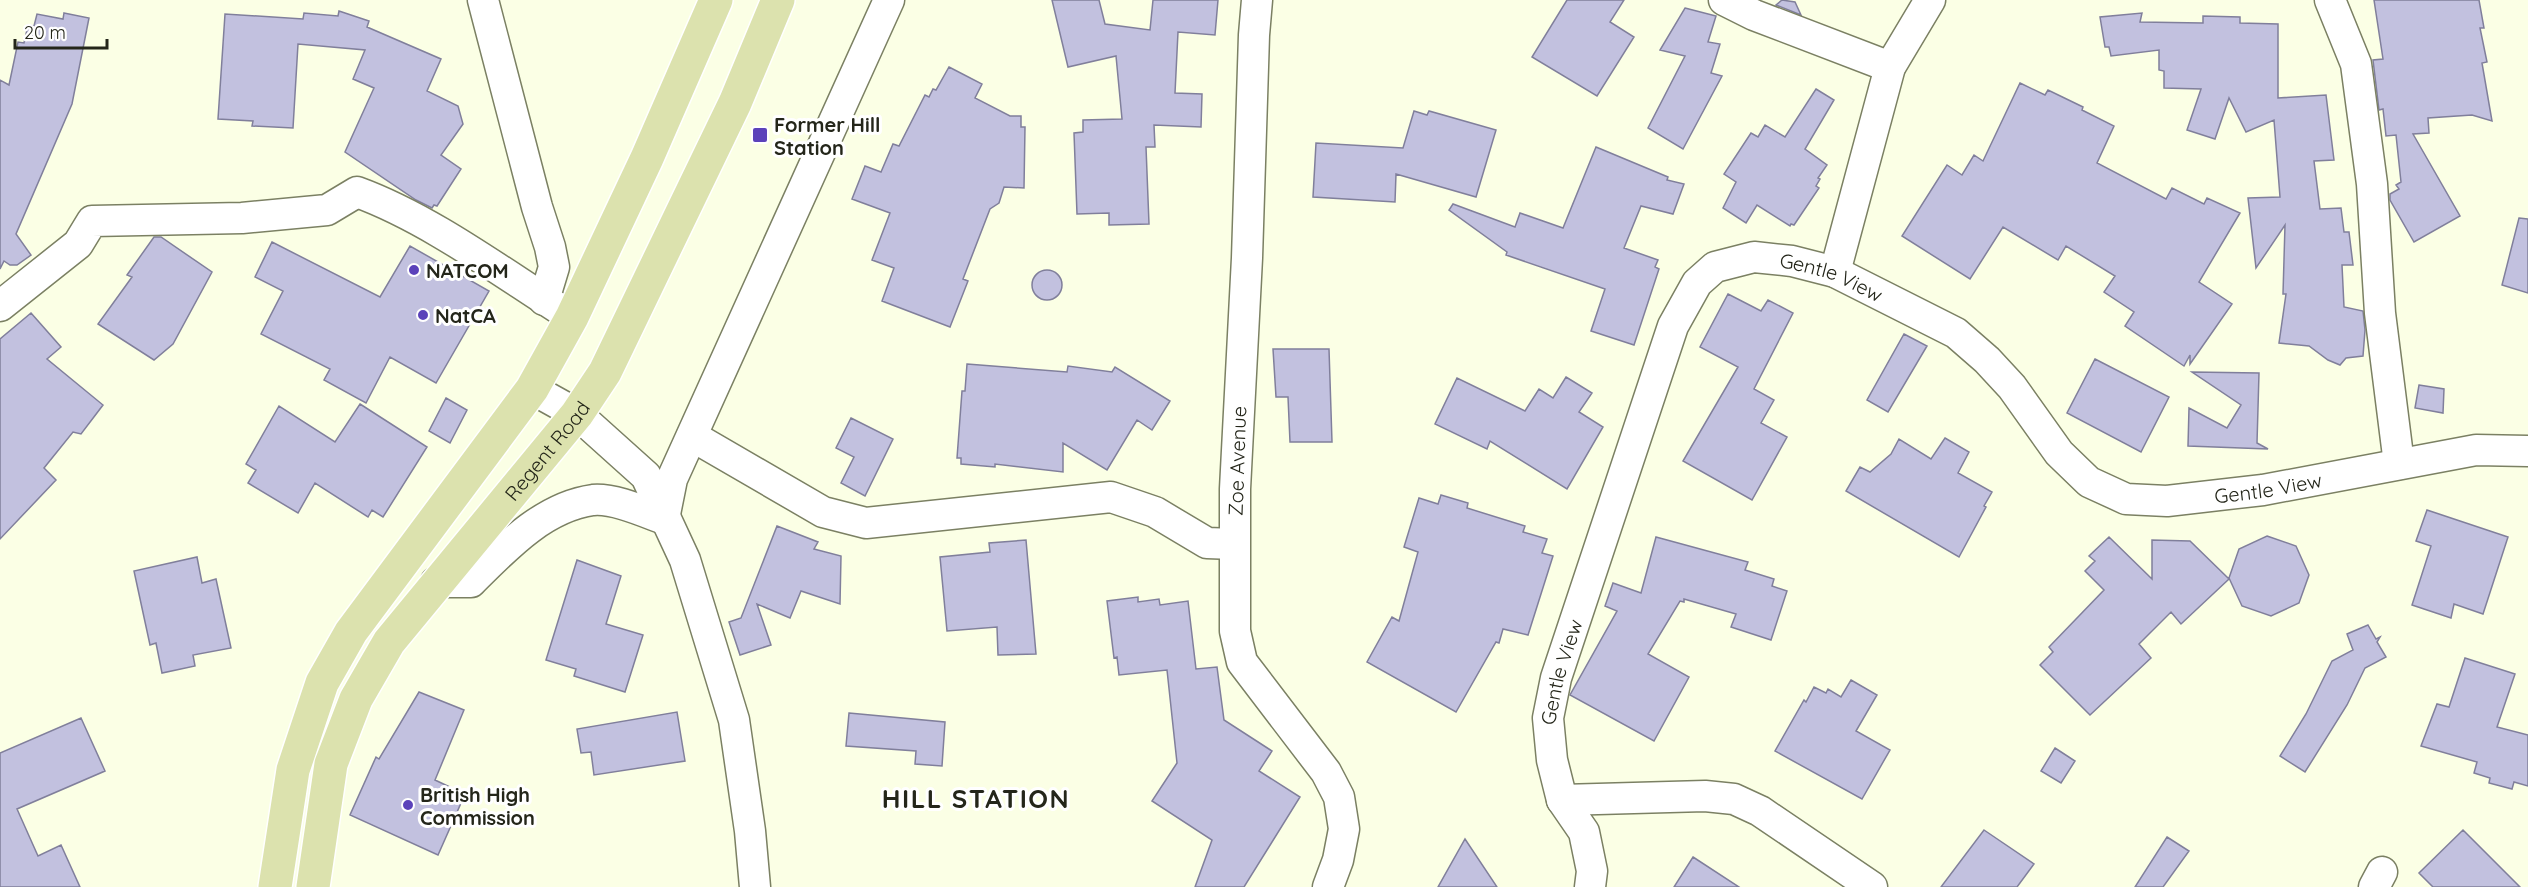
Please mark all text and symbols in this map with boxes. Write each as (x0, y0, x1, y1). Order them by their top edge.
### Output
scale bar (15, 12, 106, 50)
text: 20 m (24, 21, 66, 44)
place label: Former Hill Station (774, 112, 881, 160)
marker: Former Hill Station (751, 126, 769, 144)
street label: Gentle View (1779, 247, 1887, 307)
place label: NATCOM (426, 258, 509, 283)
marker: NATCOM (407, 263, 421, 277)
place label: NatCA (435, 303, 496, 328)
marker: NatCA (416, 308, 430, 322)
street label: Regent Road (499, 396, 595, 505)
street label: Zoe Avenue (1223, 406, 1251, 516)
street label: Gentle View (2213, 467, 2324, 508)
street label: Gentle View (1534, 616, 1587, 727)
place label: British High Commission (420, 782, 535, 830)
district label: HILL STATION (882, 782, 1070, 815)
marker: British High Commission (401, 798, 415, 812)

